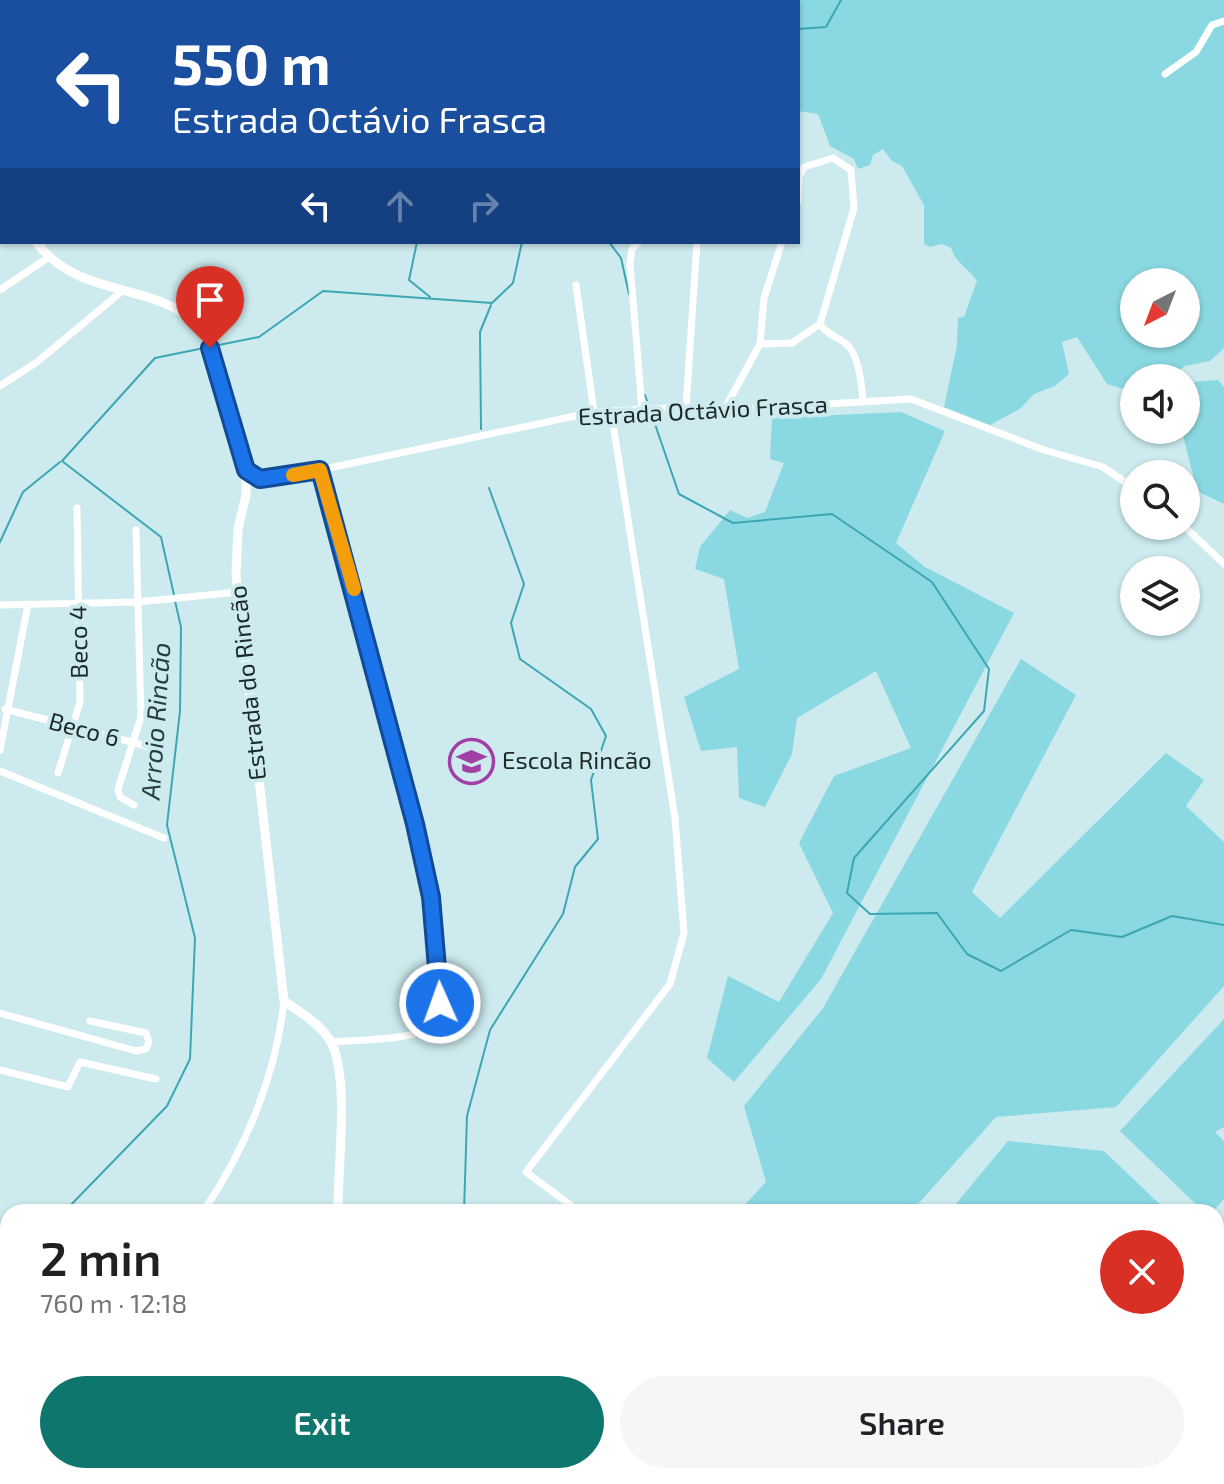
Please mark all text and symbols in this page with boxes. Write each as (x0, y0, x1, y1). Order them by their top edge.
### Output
text: 550 m (172, 29, 331, 96)
icon: left (40, 32, 144, 136)
text: Estrada Octávio Frasca (172, 97, 547, 140)
icon: left (294, 184, 338, 228)
icon: ahead (378, 184, 422, 228)
icon: right (462, 184, 506, 228)
pin (176, 266, 244, 348)
north arrow (1120, 268, 1200, 348)
map controls (1120, 268, 1200, 636)
icon: arrive (188, 278, 232, 322)
button: sound (1120, 364, 1200, 444)
street label: Estrada Octávio Frasca (577, 388, 829, 431)
button: search (1120, 460, 1200, 540)
button: layers (1120, 556, 1200, 636)
street label: Estrada do Rincão (222, 584, 271, 782)
street label: Beco 4 (62, 605, 93, 679)
water label: Arroio Rincão (133, 641, 175, 802)
street label: Beco 6 (46, 705, 123, 752)
school or university icon: Escola Rincão (447, 737, 495, 785)
place label: Escola Rincão (502, 745, 652, 774)
position arrow (398, 961, 482, 1045)
text: 2 min (40, 1228, 161, 1286)
button: close (1100, 1230, 1184, 1314)
text: 760 m · 12:18 (40, 1287, 187, 1318)
button: Exit (40, 1376, 604, 1468)
button: Share (620, 1376, 1184, 1468)

